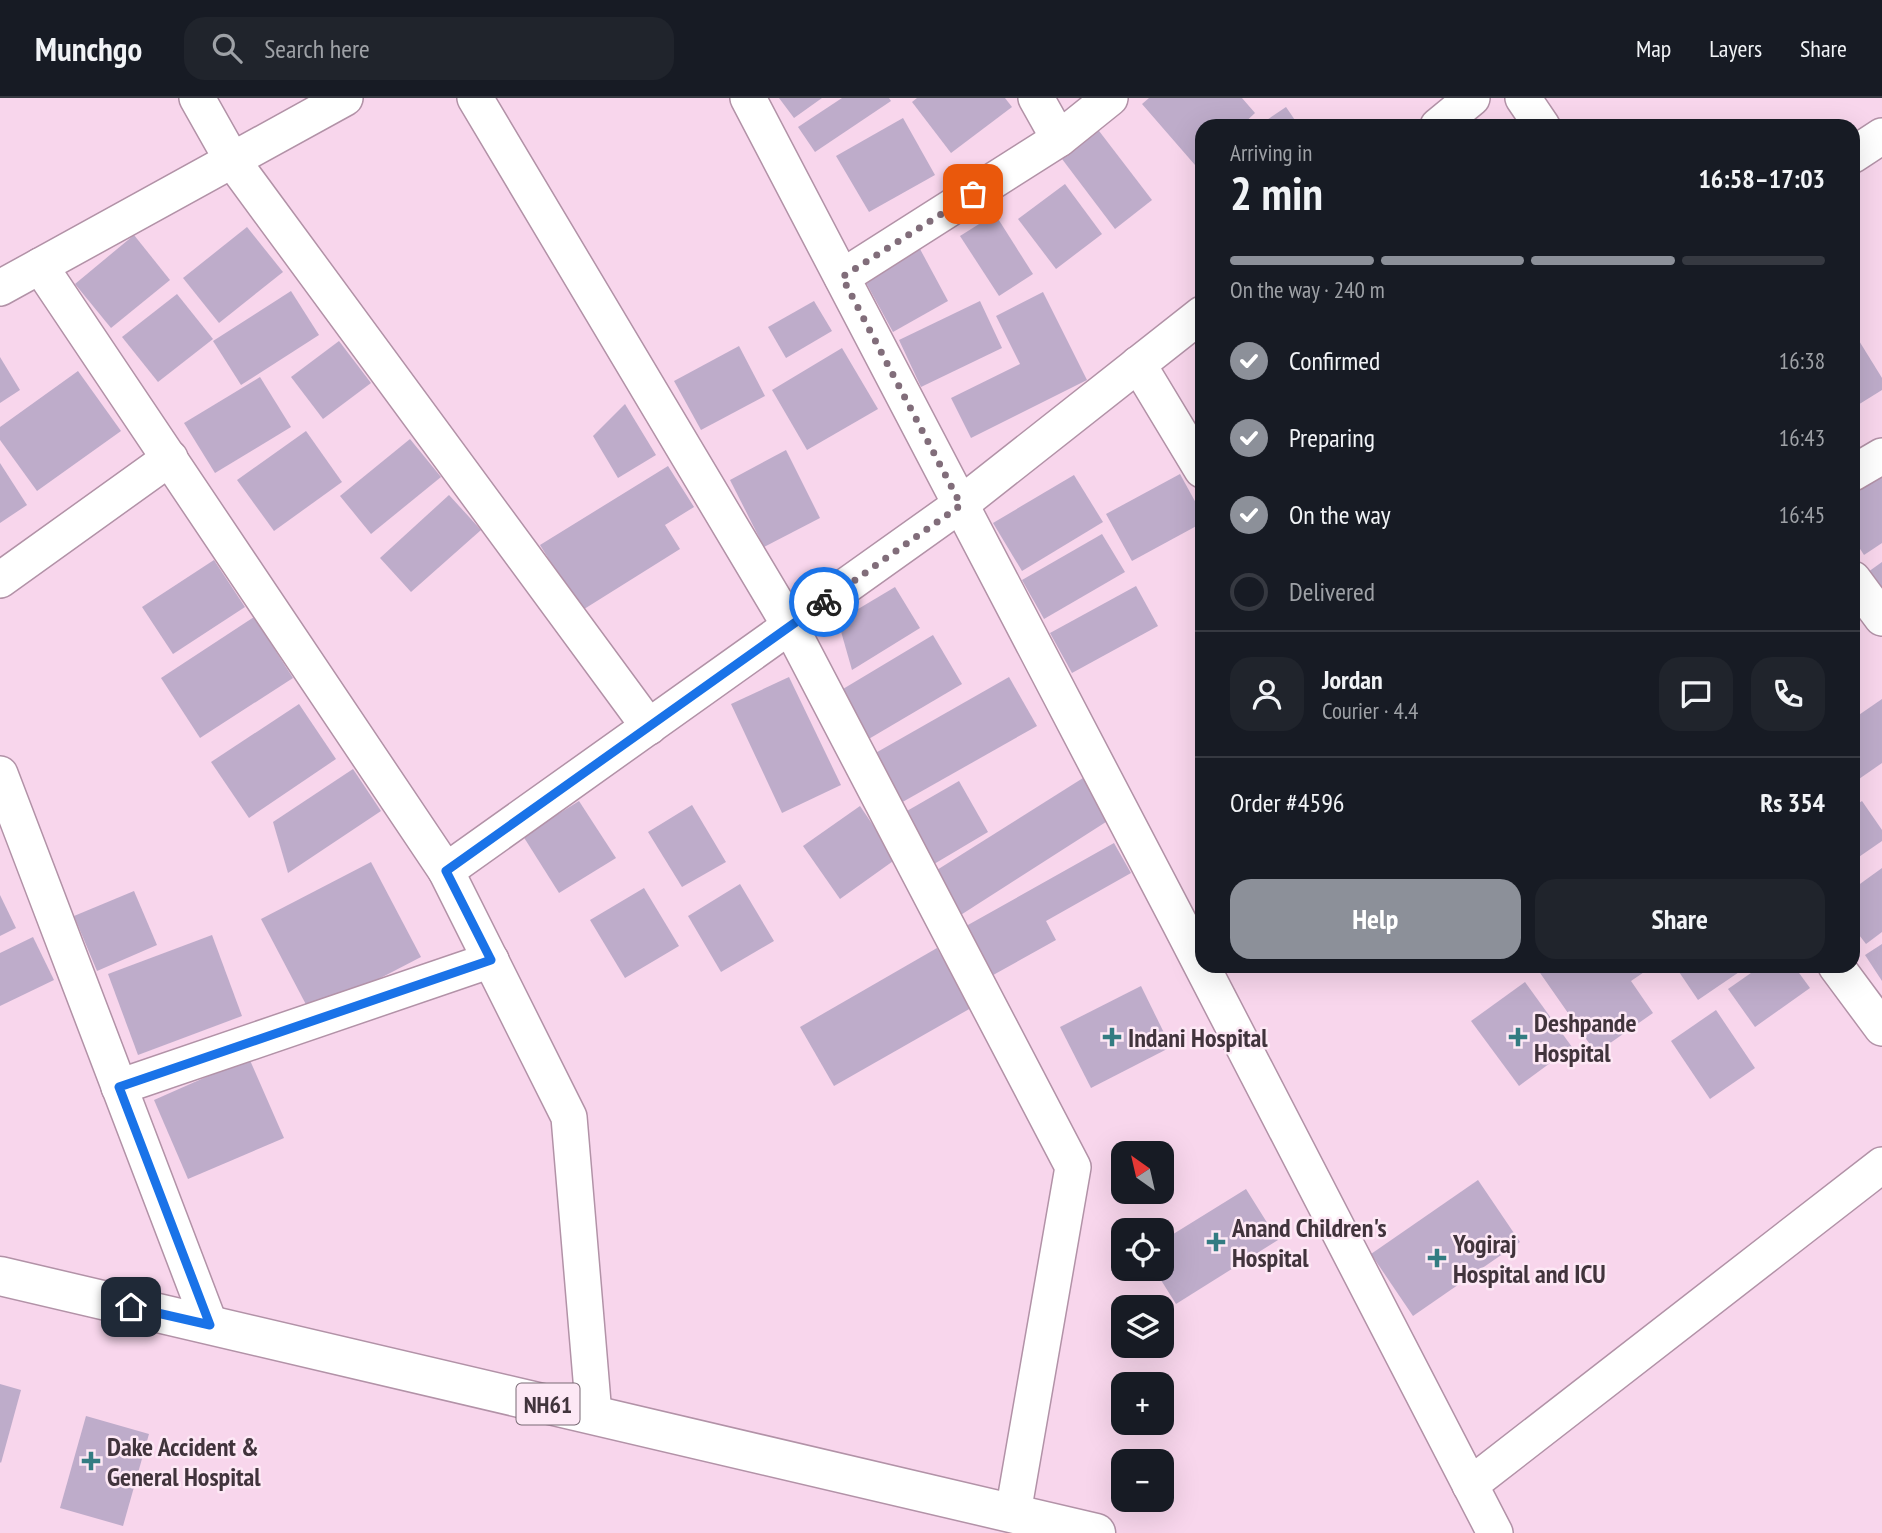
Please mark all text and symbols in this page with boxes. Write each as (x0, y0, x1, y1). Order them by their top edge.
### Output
search box (184, 17, 674, 80)
text: Munchgo (35, 27, 142, 70)
icon: search (208, 29, 246, 67)
text: Search here (264, 32, 370, 65)
text: Map (1636, 33, 1671, 64)
text: Layers (1709, 33, 1762, 64)
text: Share (1800, 33, 1847, 64)
text: Arriving in (1230, 138, 1312, 167)
text: 16:58–17:03 (1698, 162, 1825, 195)
text: 2 min (1230, 163, 1323, 223)
pin (943, 164, 1003, 224)
icon: bag (954, 175, 992, 213)
text: On the way · 240 m (1230, 275, 1385, 304)
icon: check (1230, 342, 1268, 380)
text: Confirmed (1289, 344, 1380, 377)
text: 16:38 (1779, 346, 1825, 375)
icon: check (1230, 419, 1268, 457)
text: Preparing (1289, 421, 1375, 454)
text: 16:43 (1779, 423, 1825, 452)
icon: check (1230, 496, 1268, 534)
text: On the way (1289, 498, 1391, 531)
text: 16:45 (1779, 500, 1825, 529)
courier (789, 567, 859, 637)
text: Delivered (1289, 575, 1375, 608)
icon: bike (805, 583, 843, 621)
button: person (1230, 657, 1304, 731)
button: chat (1659, 657, 1733, 731)
button: phone (1751, 657, 1825, 731)
text: Jordan (1322, 663, 1383, 696)
text: Courier · 4.4 (1322, 696, 1418, 725)
text: Order #4596 (1230, 786, 1345, 819)
text: Rs 354 (1760, 786, 1825, 819)
button: Help (1230, 879, 1521, 959)
button: Share (1535, 879, 1825, 959)
place label: Deshpande Hospital (1534, 1006, 1637, 1069)
place label: Indani Hospital (1128, 1021, 1268, 1054)
marker: Indani Hospital (1102, 1027, 1122, 1047)
marker: Deshpande Hospital (1508, 1027, 1528, 1047)
north arrow (1111, 1141, 1174, 1204)
map controls (1111, 1141, 1174, 1512)
place label: Anand Children's Hospital (1231, 1211, 1387, 1274)
button: locate (1111, 1218, 1174, 1281)
place label: Yogiraj Hospital and ICU (1452, 1227, 1606, 1290)
marker: Anand Children's Hospital (1206, 1232, 1226, 1252)
marker: Yogiraj Hospital and ICU (1427, 1248, 1447, 1268)
pin (101, 1277, 161, 1337)
icon: home (112, 1288, 150, 1326)
button: layers (1111, 1295, 1174, 1358)
button: + (1111, 1372, 1174, 1435)
road number: NH61 (516, 1384, 580, 1424)
place label: Dake Accident & General Hospital (107, 1430, 261, 1493)
button: − (1111, 1449, 1174, 1512)
marker: Dake Accident & General Hospital (81, 1451, 101, 1471)

